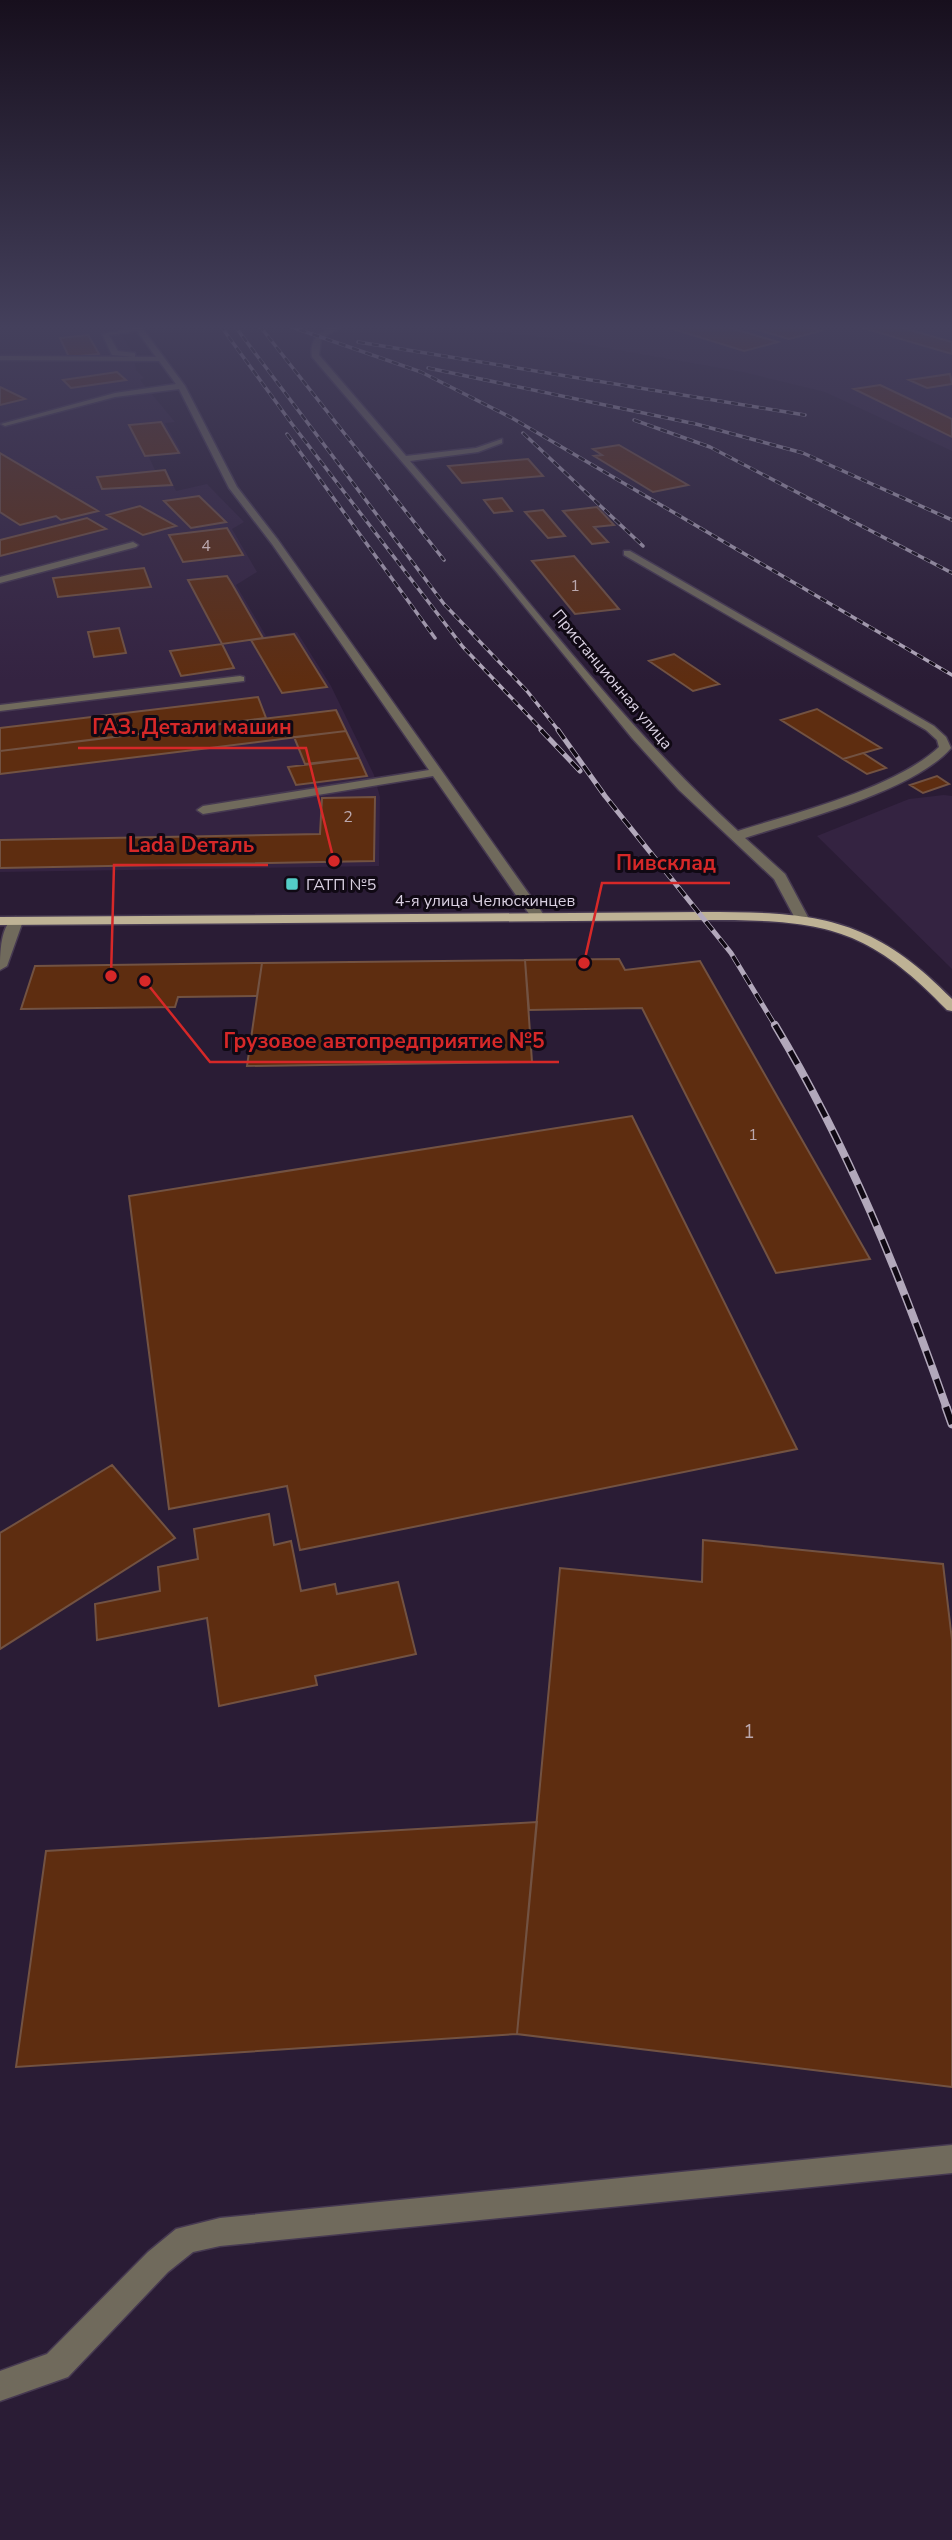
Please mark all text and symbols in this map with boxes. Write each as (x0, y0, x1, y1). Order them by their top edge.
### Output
house number: 4 (201, 535, 211, 557)
house number: 1 (570, 575, 580, 597)
street label: Пристанционная улица (547, 605, 677, 754)
callout: ГАЗ. Детали машин (78, 706, 306, 748)
text: ГАЗ. Детали машин (92, 713, 292, 741)
house number: 2 (343, 806, 353, 828)
callout: Lada Dеталь (114, 823, 268, 865)
text: Lada Dеталь (128, 831, 254, 859)
callout: Пивсклад (602, 841, 730, 883)
text: Пивсклад (616, 849, 716, 877)
place label: ГАТП №5 (306, 874, 376, 896)
marker: ГАТП №5 (284, 876, 300, 892)
street label: 4-я улица Челюскинцев (395, 890, 576, 912)
callout: Грузовое автопредприятие №5 (210, 1020, 559, 1062)
text: Грузовое автопредприятие №5 (223, 1027, 545, 1055)
house number: 1 (748, 1124, 758, 1146)
house number: 1 (743, 1719, 755, 1745)

